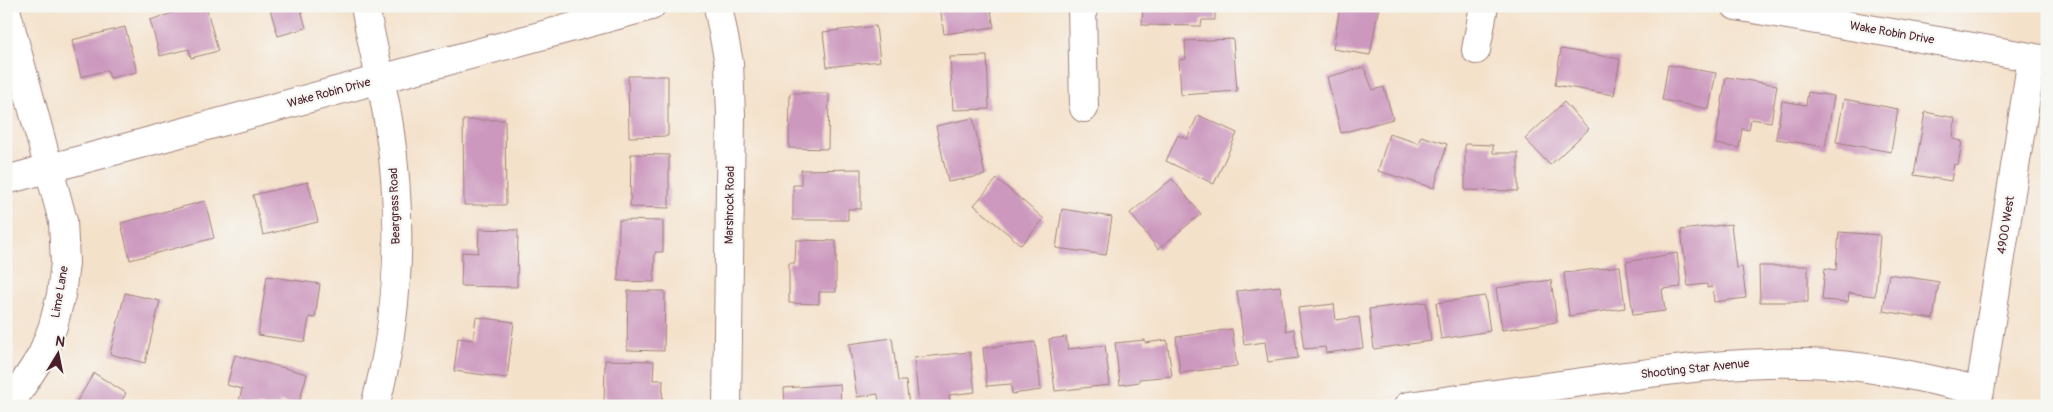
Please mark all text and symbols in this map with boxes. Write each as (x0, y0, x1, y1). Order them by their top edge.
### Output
street label: Wake Robin Drive (1849, 18, 1936, 48)
street label: Wake Robin Drive (286, 75, 372, 111)
street label: Marshrock Road (722, 165, 738, 244)
street label: Beargrass Road (386, 167, 404, 245)
street label: 4900 West (1994, 195, 2018, 255)
street label: Lime Lane (48, 265, 72, 319)
north arrow (32, 330, 82, 380)
text: N (54, 332, 66, 351)
street label: Shooting Star Avenue (1640, 356, 1750, 382)

